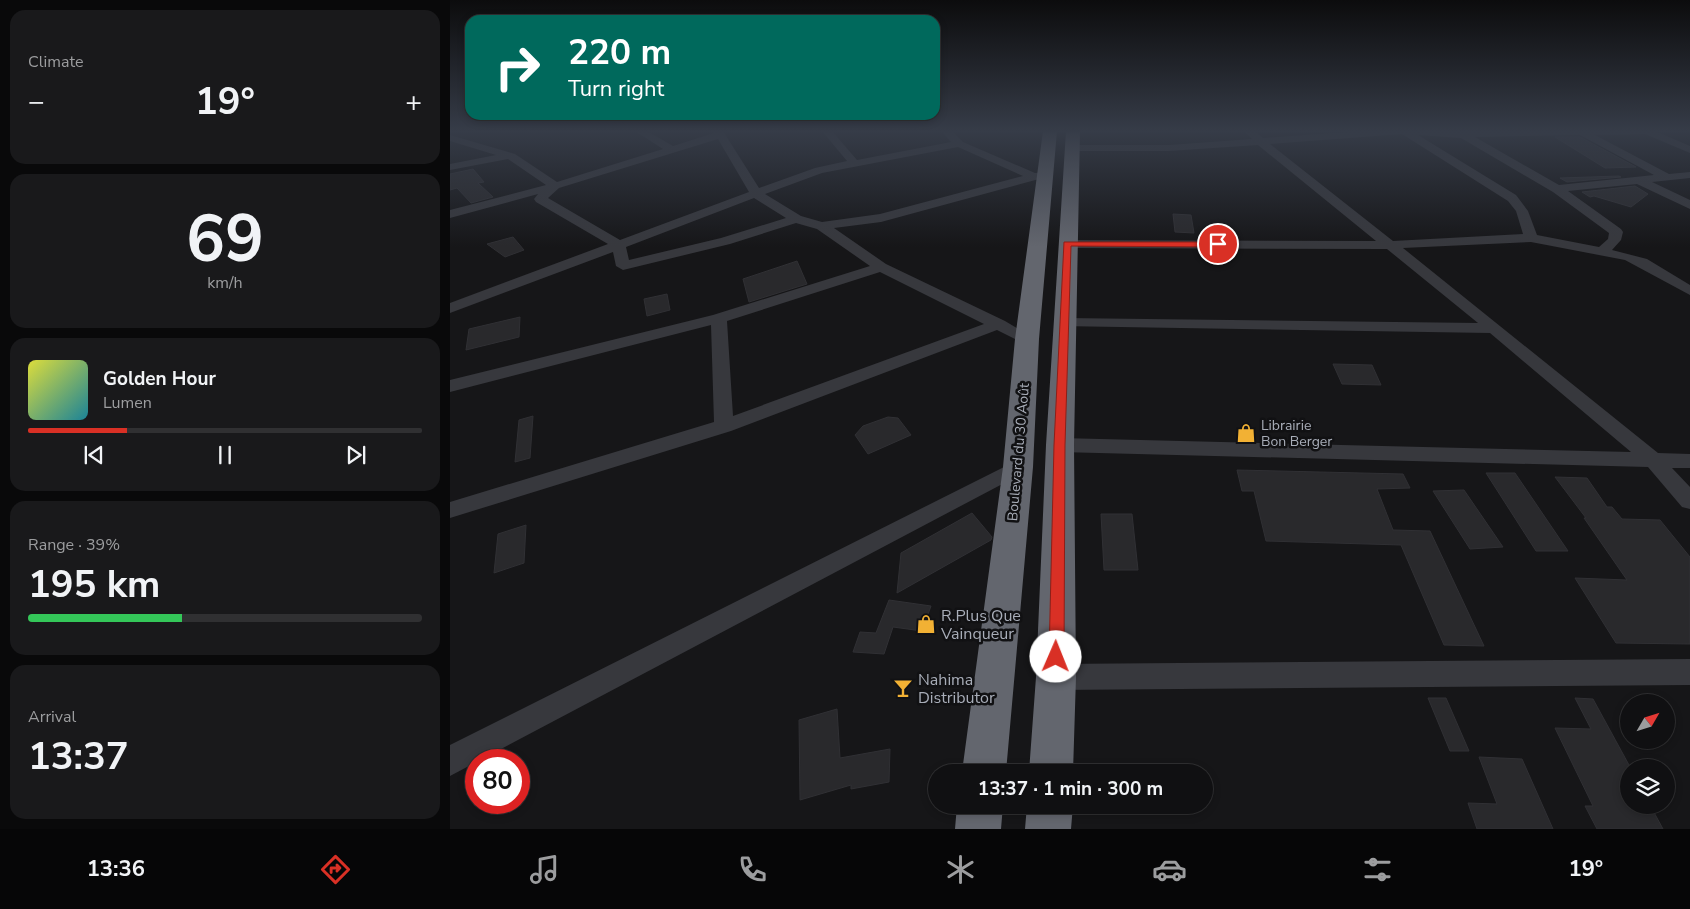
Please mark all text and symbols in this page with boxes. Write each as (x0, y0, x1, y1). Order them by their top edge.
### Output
text: 220 m (568, 29, 671, 76)
icon: right (485, 35, 550, 100)
text: Climate (28, 51, 83, 73)
text: Turn right (568, 74, 664, 104)
text: 19° (195, 76, 255, 127)
text: − (28, 83, 45, 121)
text: + (405, 83, 422, 121)
text: 69 (186, 195, 264, 284)
pin (1197, 223, 1239, 265)
icon: arrive (1204, 230, 1232, 258)
text: km/h (207, 272, 243, 294)
text: Golden Hour (103, 366, 216, 392)
street label: Boulevard du 30 Août (1003, 382, 1034, 522)
text: Lumen (103, 392, 152, 414)
place label: Librairie Bon Berger (1261, 416, 1332, 451)
shop icon: Librairie Bon Berger (1235, 422, 1257, 444)
icon: previous (80, 441, 108, 469)
icon: pause (211, 441, 239, 469)
icon: next (342, 441, 370, 469)
text: Range · 39% (28, 534, 120, 556)
text: 195 km (28, 559, 160, 610)
place label: R.Plus Que Vainqueur (940, 605, 1021, 645)
shop icon: R.Plus Que Vainqueur (915, 613, 937, 635)
position arrow (1029, 630, 1081, 682)
place label: Nahima Distributor (918, 669, 995, 709)
bar icon: Nahima Distributor (892, 677, 914, 699)
north arrow (1620, 694, 1675, 749)
map controls (1620, 694, 1675, 814)
text: Arrival (28, 706, 76, 728)
text: 13:37 (28, 731, 129, 782)
speed limit sign: 80 (465, 749, 530, 814)
button: layers (1620, 759, 1675, 814)
text: 13:37 · 1 min · 300 m (978, 776, 1163, 802)
icon: directions (318, 852, 353, 887)
icon: music (527, 852, 562, 887)
icon: phone (735, 852, 770, 887)
icon: climate (943, 852, 978, 887)
icon: car (1152, 852, 1187, 887)
icon: filters (1360, 852, 1395, 887)
text: 13:36 (87, 854, 145, 884)
text: 19° (1568, 854, 1603, 884)

